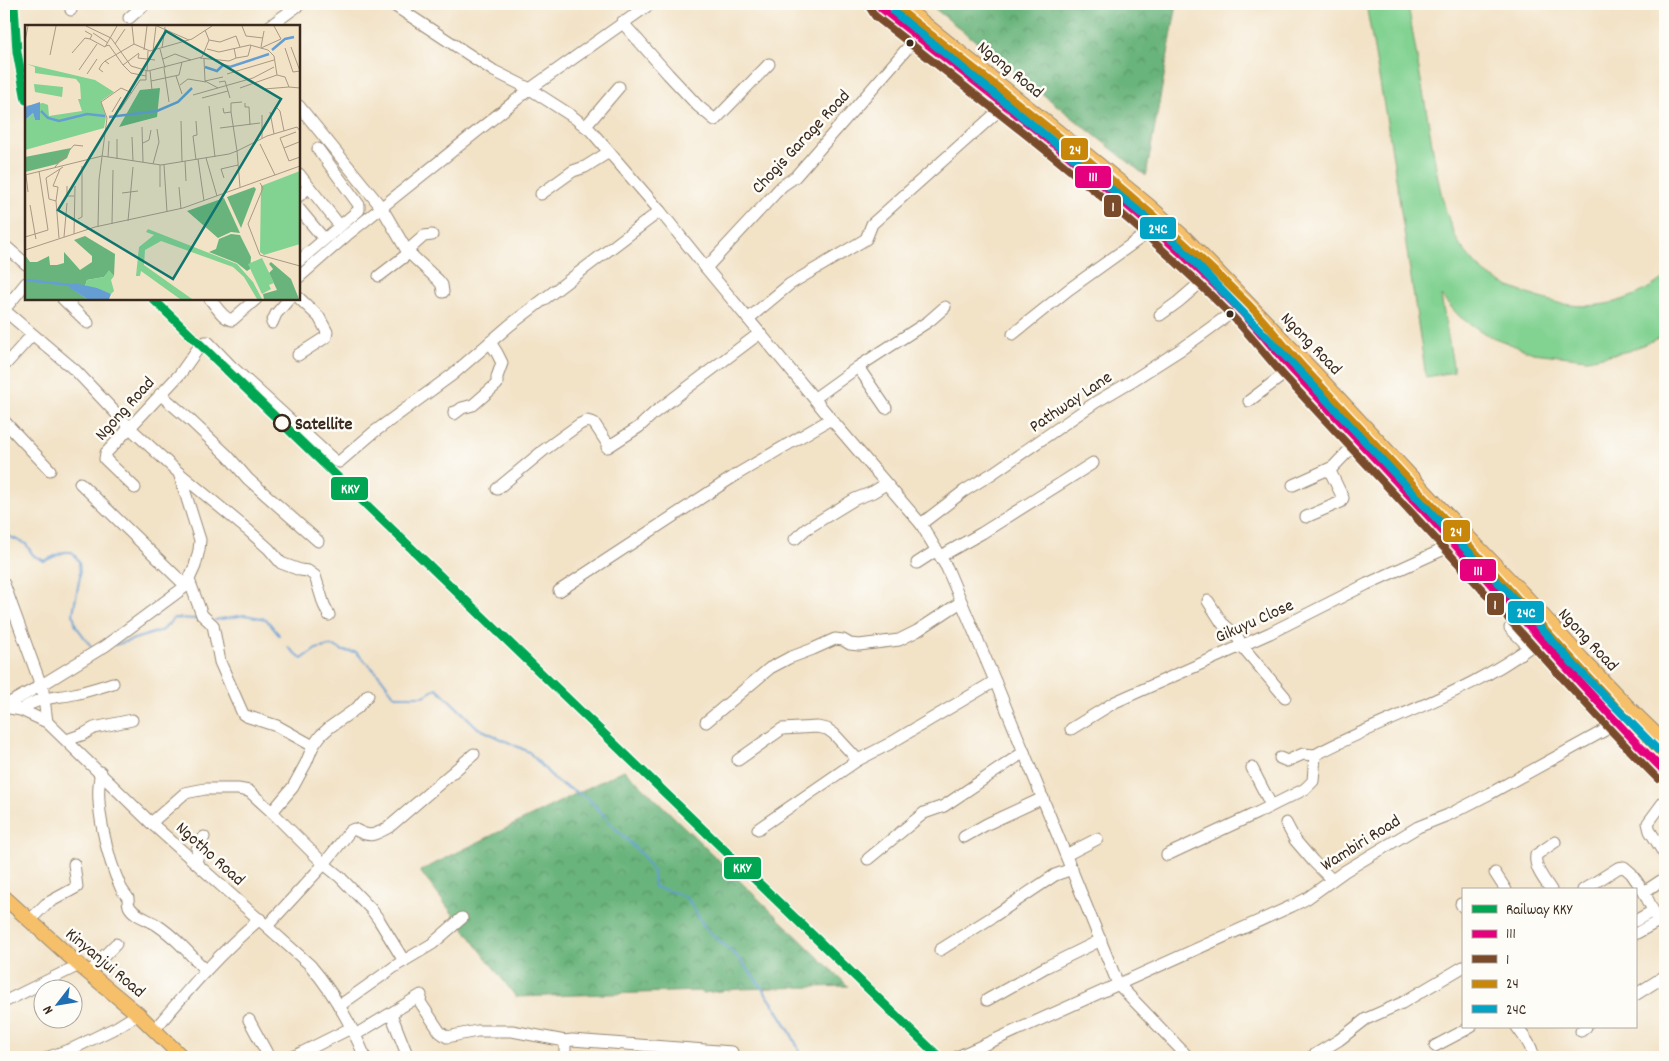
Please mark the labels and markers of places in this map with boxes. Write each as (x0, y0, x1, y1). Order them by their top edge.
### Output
unlabelled marker (905, 38, 915, 48)
unlabelled marker (1225, 309, 1235, 319)
place label: Satellite (295, 413, 352, 438)
marker: Satellite (273, 414, 291, 432)

